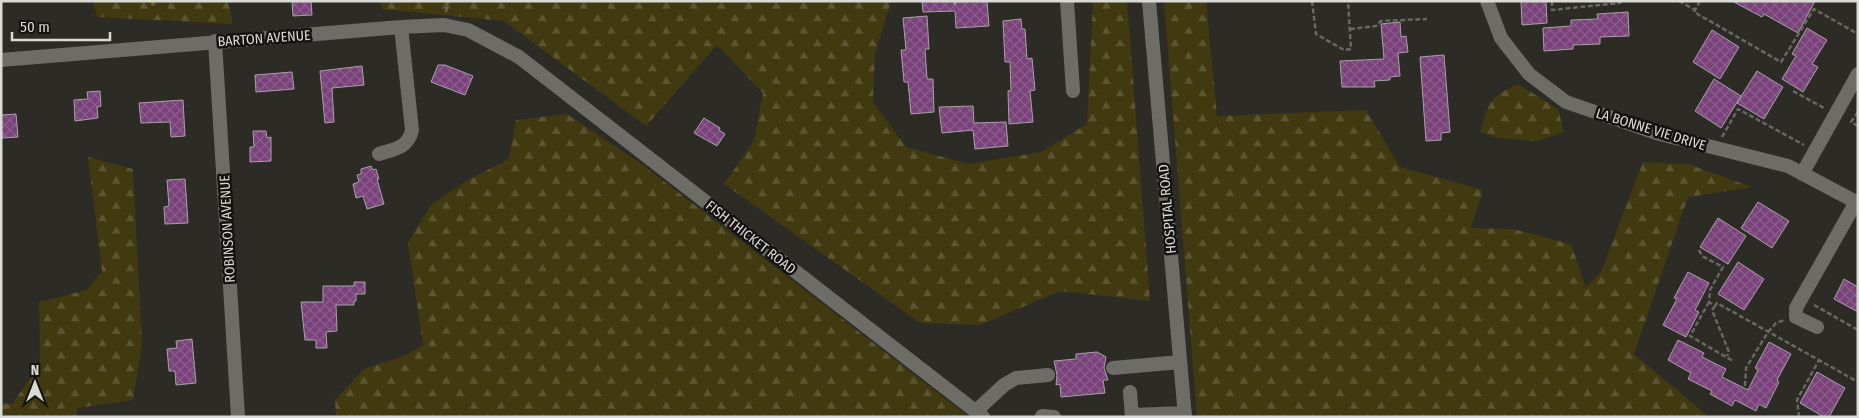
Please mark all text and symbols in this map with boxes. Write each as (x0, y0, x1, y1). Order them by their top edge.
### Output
scale bar (12, 10, 110, 42)
text: 50 m (20, 18, 50, 36)
street label: BARTON AVENUE (217, 27, 311, 50)
street label: LA BONNE VIE DRIVE (1594, 105, 1708, 154)
street label: HOSPITAL ROAD (1155, 164, 1180, 254)
street label: ROBINSON AVENUE (216, 174, 239, 283)
street label: FISH THICKET ROAD (702, 197, 799, 278)
north arrow (10, 358, 60, 408)
text: N (31, 362, 39, 379)

